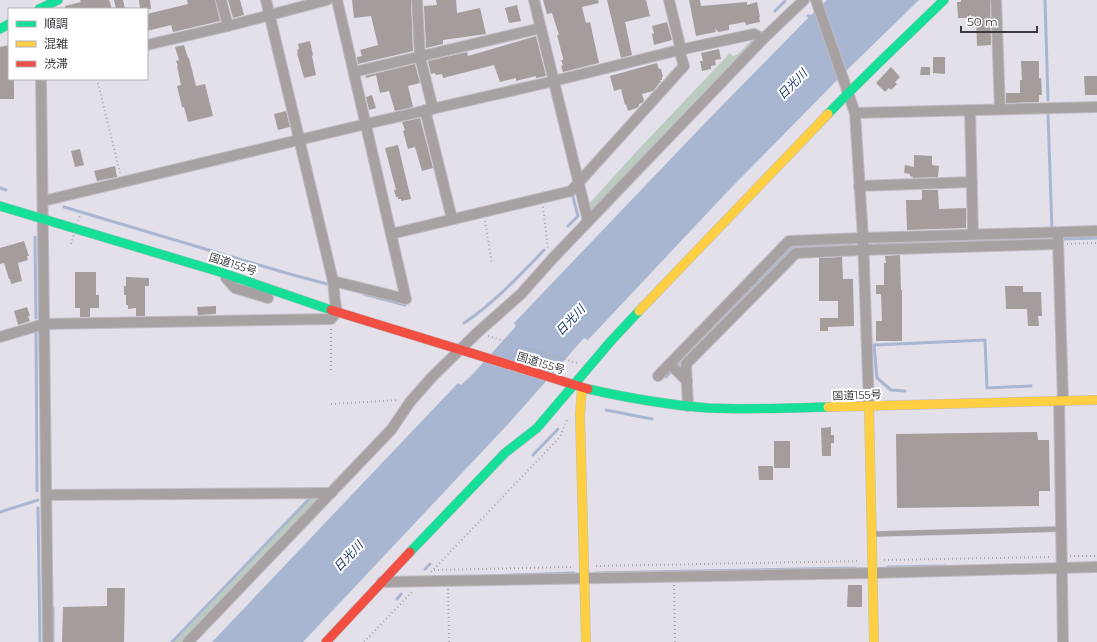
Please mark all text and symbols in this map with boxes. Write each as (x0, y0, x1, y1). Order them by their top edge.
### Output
legend (8, 8, 148, 80)
scale bar (961, 8, 1037, 34)
text: 50 m (967, 14, 998, 29)
text: 順調 (44, 16, 68, 31)
text: 混雑 (44, 36, 68, 51)
text: 渋滞 (44, 56, 68, 71)
water label: 日光川 (774, 64, 811, 102)
street label: 国道155号 (207, 250, 259, 278)
water label: 日光川 (552, 300, 589, 338)
street label: 国道155号 (515, 349, 567, 377)
street label: 国道155号 (832, 387, 882, 403)
water label: 日光川 (330, 536, 367, 574)

